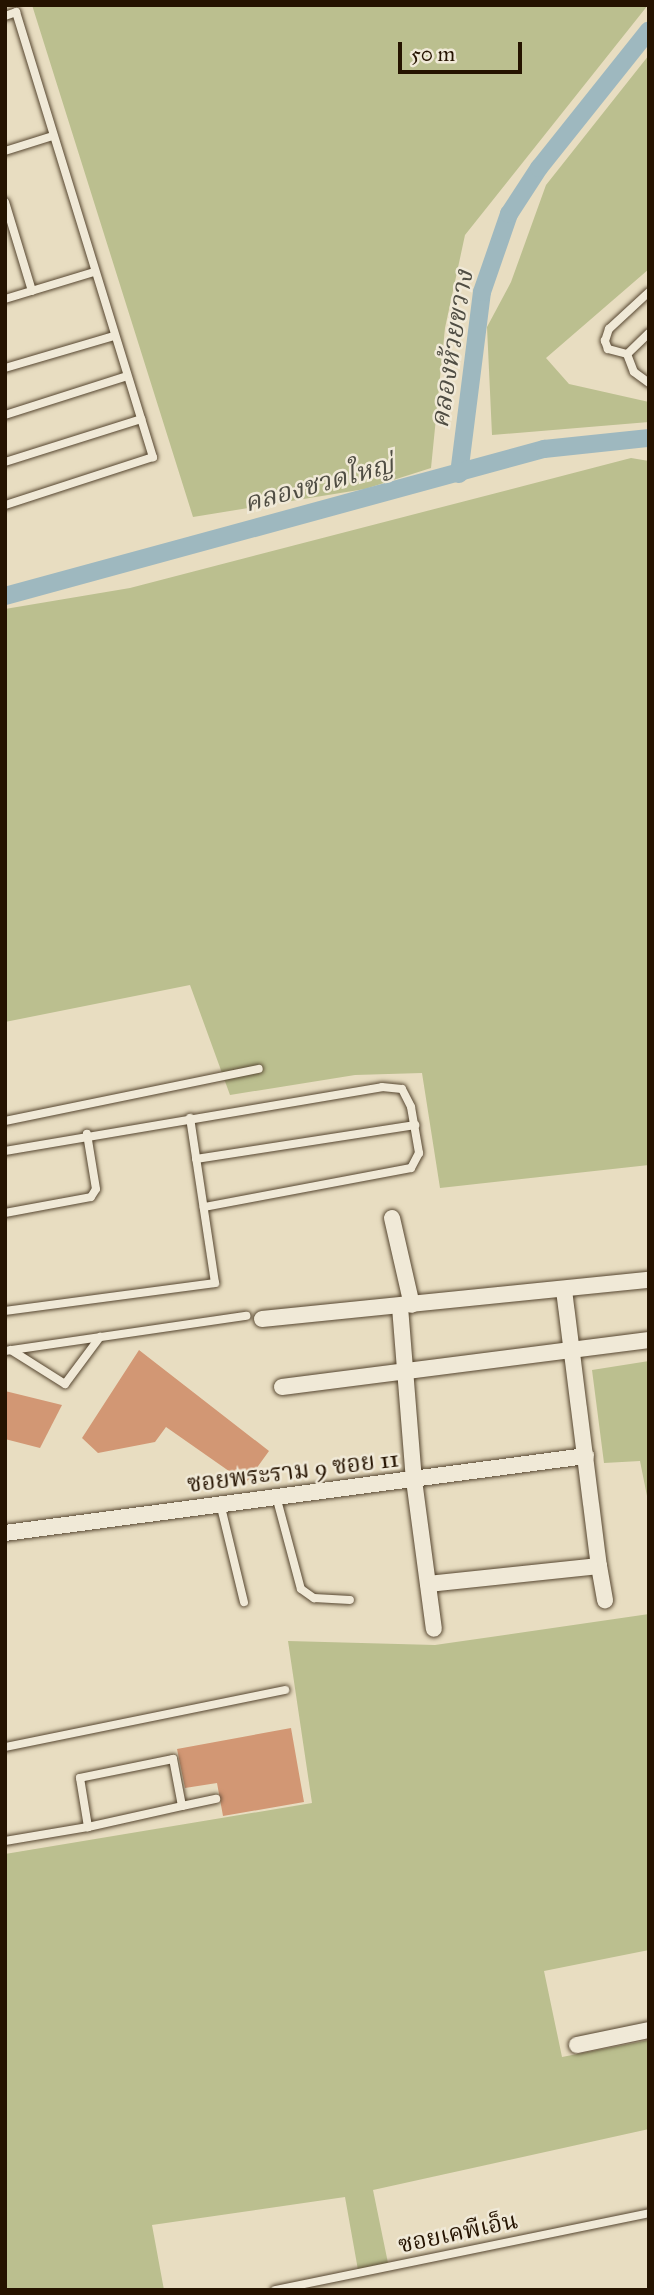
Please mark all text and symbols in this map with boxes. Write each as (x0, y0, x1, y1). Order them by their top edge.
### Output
scale bar (402, 28, 526, 72)
text: 50 m (411, 41, 455, 67)
water label: คลองห้วยขวาง (424, 268, 480, 430)
water label: คลองชวดใหญ่ (241, 449, 397, 519)
street label: ซอยพระราม 9 ซอย 11 (185, 1445, 401, 1499)
street label: ซอยเคพีเอ็น (396, 2206, 520, 2260)

